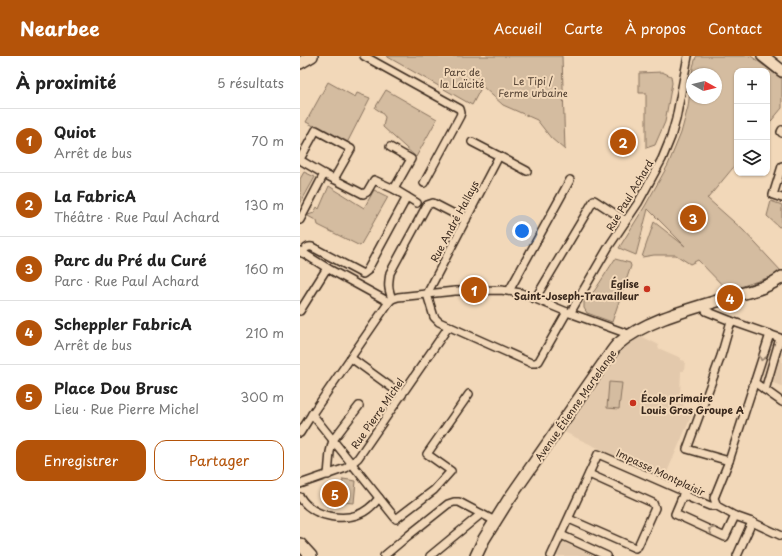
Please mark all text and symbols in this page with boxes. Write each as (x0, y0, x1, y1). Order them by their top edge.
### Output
text: Nearbee (20, 14, 100, 42)
text: Accueil (494, 18, 542, 39)
text: Carte (564, 18, 603, 39)
text: À propos (625, 18, 686, 39)
text: Contact (708, 18, 762, 39)
park label: Parc de la Laïcité (440, 64, 484, 91)
north arrow (686, 68, 722, 104)
map controls (734, 68, 770, 176)
button: + (734, 68, 770, 104)
text: À proximité (16, 69, 116, 95)
text: 5 résultats (217, 73, 284, 92)
park label: Le Tipi / Ferme urbaine (498, 73, 568, 100)
button: − (734, 104, 770, 140)
text: Quiot (54, 120, 96, 143)
pin: 2 (610, 127, 636, 157)
text: 1 (26, 131, 32, 150)
text: 70 m (251, 131, 284, 150)
button: layers (734, 140, 770, 176)
text: Arrêt de bus (54, 143, 132, 162)
street label: Rue Paul Achard (602, 157, 656, 233)
street label: Rue André Hallays (426, 177, 482, 264)
text: La FabricA (54, 184, 136, 207)
text: 2 (24, 195, 34, 214)
text: 130 m (245, 195, 284, 214)
pin: 3 (680, 203, 706, 233)
text: Théâtre · Rue Paul Achard (54, 207, 220, 226)
your location (512, 221, 532, 241)
text: Parc du Pré du Curé (54, 248, 207, 271)
text: 3 (25, 259, 33, 278)
text: 160 m (245, 259, 284, 278)
text: Parc · Rue Paul Achard (54, 271, 199, 290)
pin: 1 (461, 275, 487, 305)
place label: Église Saint-Joseph-Travailleur (514, 276, 640, 303)
pin: 4 (717, 283, 743, 313)
marker: Église Saint-Joseph-Travailleur (642, 284, 652, 294)
text: Scheppler FabricA (54, 312, 192, 335)
text: 4 (25, 323, 33, 342)
text: 210 m (245, 323, 284, 342)
text: Arrêt de bus (54, 335, 132, 354)
street label: Avenue Étienne Martelange (531, 346, 620, 464)
one-way arrow (758, 354, 767, 361)
street label: Rue Pierre Michel (347, 374, 407, 451)
text: Place Dou Brusc (54, 376, 178, 399)
text: 5 (25, 387, 33, 406)
text: 300 m (240, 387, 284, 406)
place label: École primaire Louis Gros Groupe A (641, 390, 744, 417)
marker: École primaire Louis Gros Groupe A (628, 398, 638, 408)
text: Lieu · Rue Pierre Michel (54, 399, 199, 418)
button: Enregistrer (16, 440, 146, 481)
button: Partager (154, 440, 284, 481)
street label: Impasse Montplaisir (614, 445, 708, 499)
pin: 5 (322, 479, 348, 509)
one-way arrow (707, 527, 715, 535)

